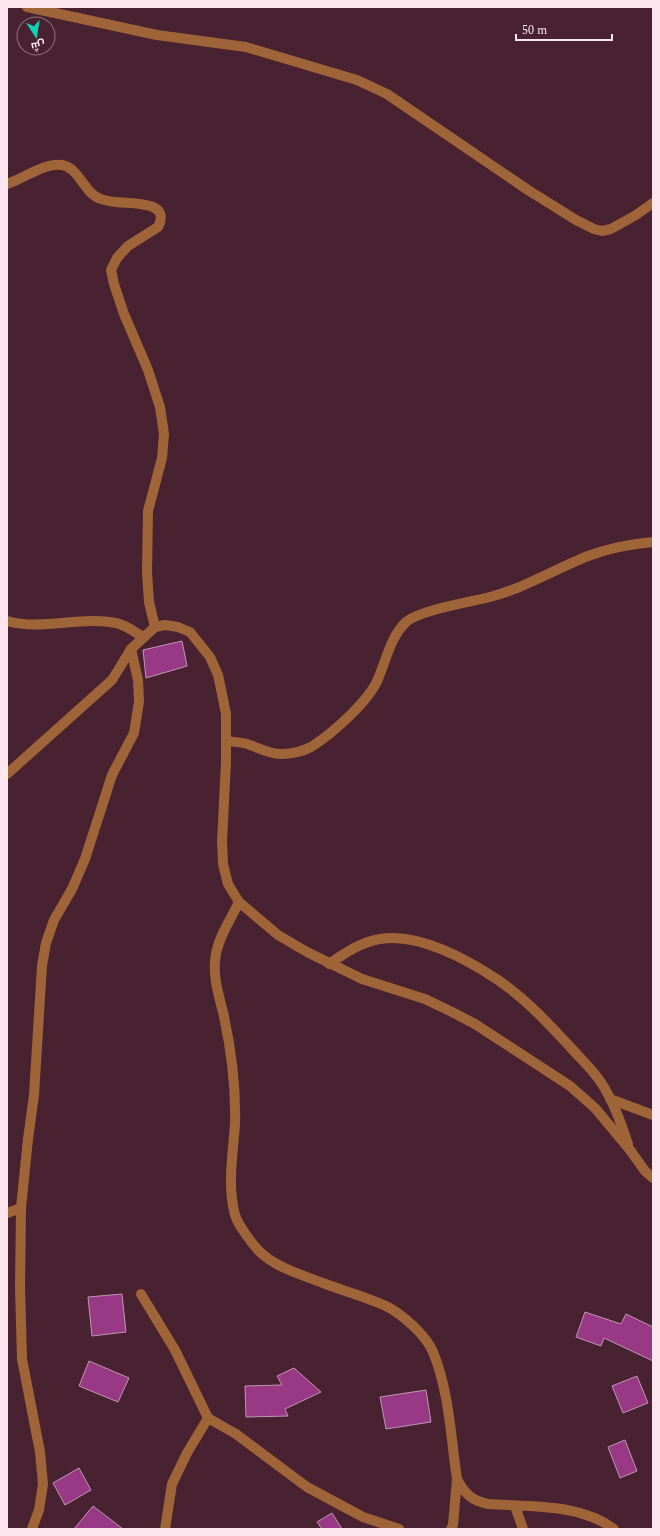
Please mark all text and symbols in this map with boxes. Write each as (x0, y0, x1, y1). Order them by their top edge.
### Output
north arrow (16, 16, 56, 56)
scale bar (516, 16, 612, 42)
text: 50 m (522, 21, 547, 40)
text: ش (29, 36, 47, 55)

